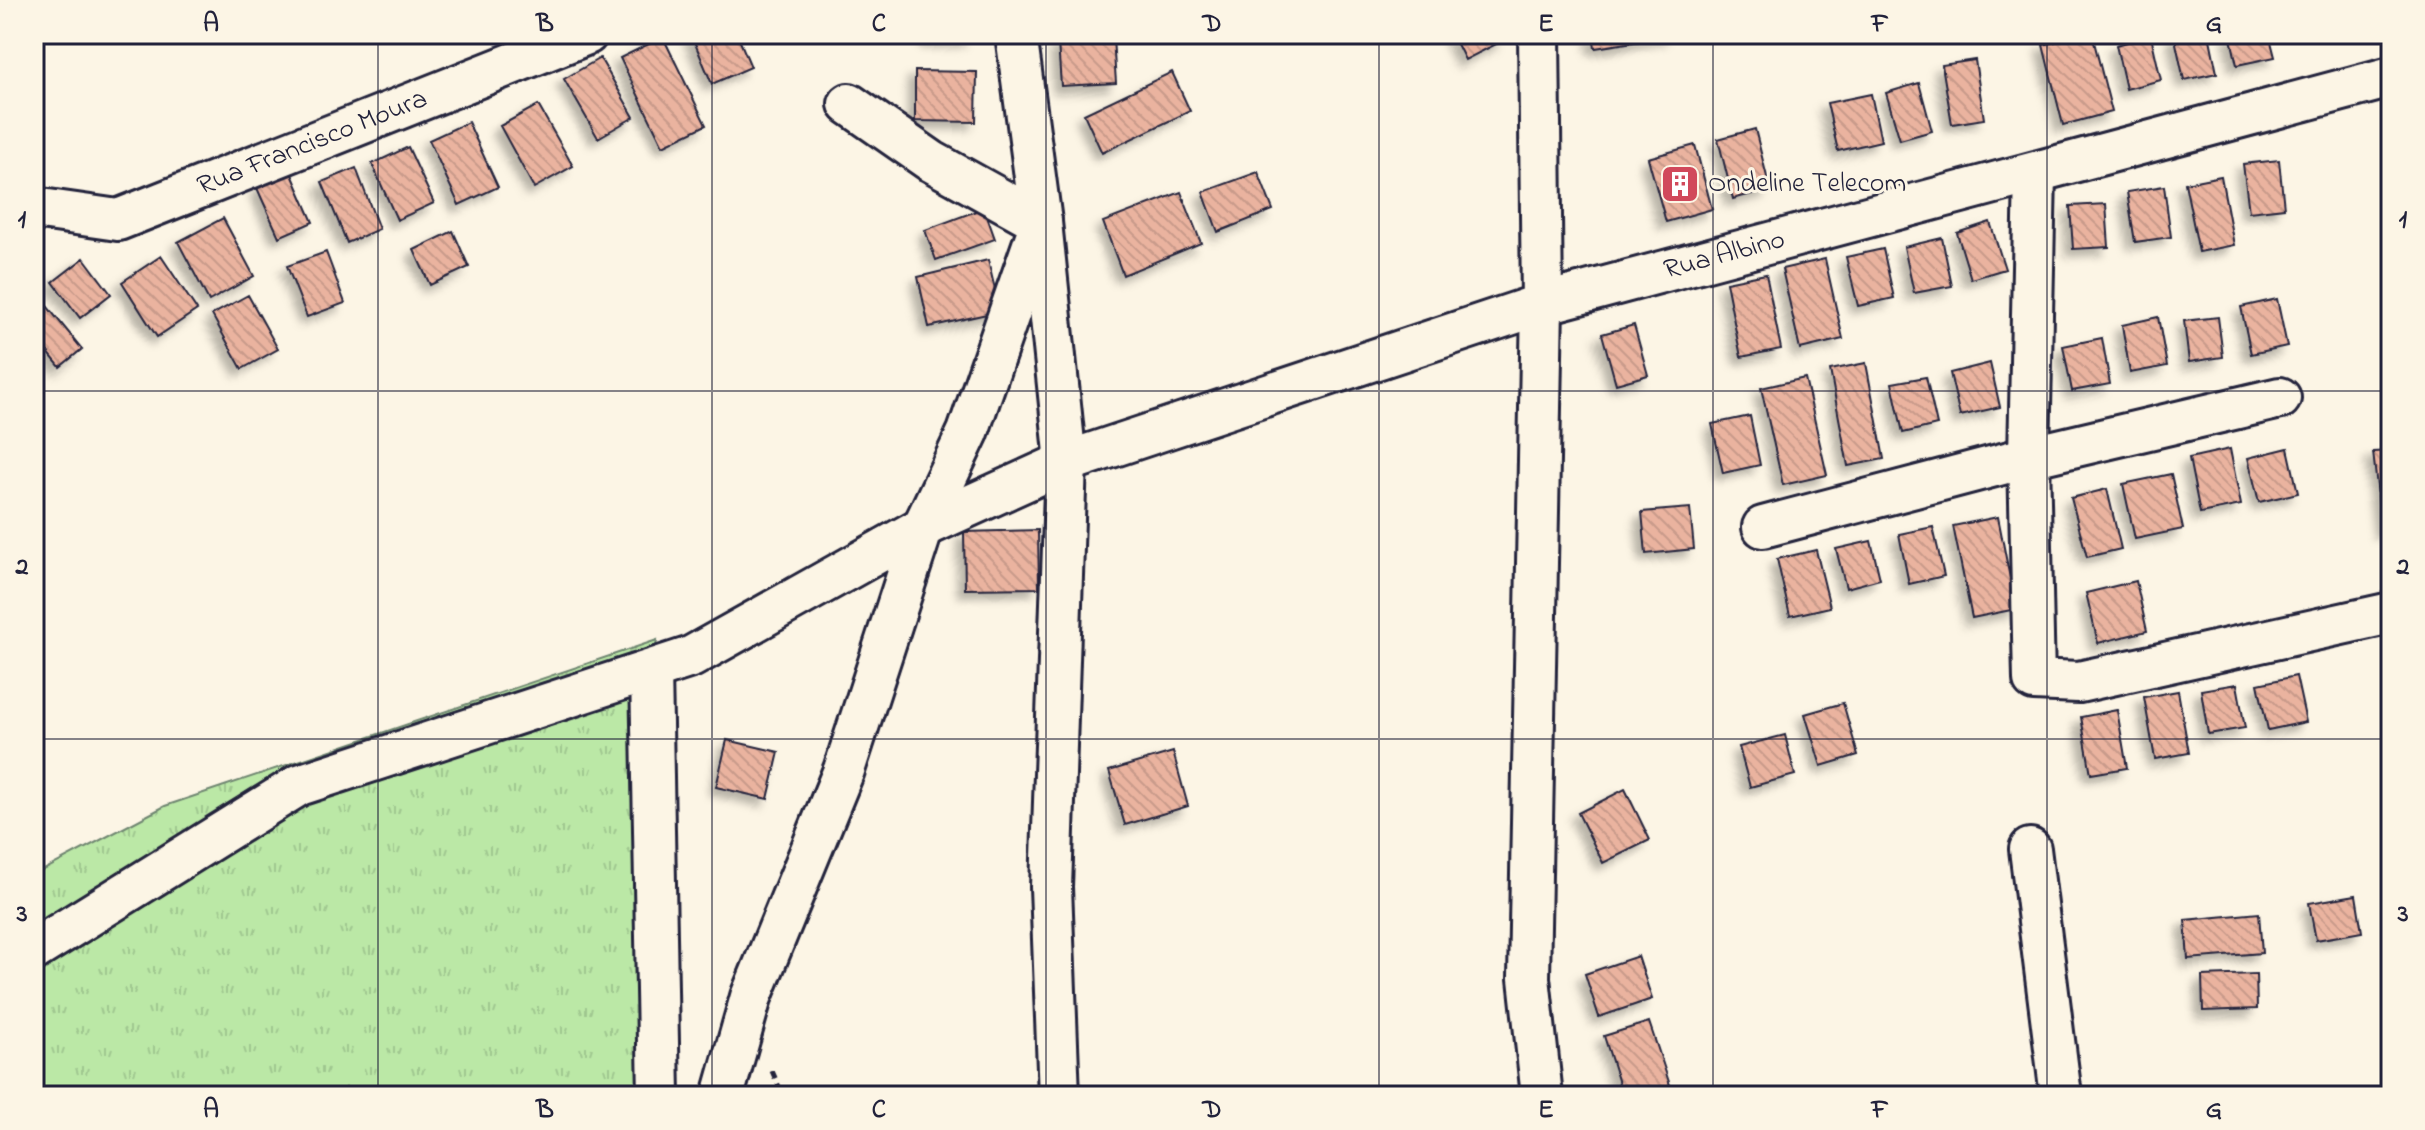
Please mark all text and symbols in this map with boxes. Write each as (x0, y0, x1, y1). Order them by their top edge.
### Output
text: A (203, 6, 219, 44)
text: B (535, 6, 554, 44)
text: C (872, 6, 886, 44)
text: D (1201, 6, 1222, 44)
text: E (1538, 6, 1554, 44)
text: F (1870, 6, 1889, 44)
text: G (2206, 6, 2222, 44)
street label: Rua Francisco Moura (191, 79, 433, 207)
building icon: Ondeline Telecom (1659, 163, 1701, 205)
place label: Ondeline Telecom (1708, 164, 1906, 205)
text: 1 (18, 202, 27, 240)
text: 1 (2399, 202, 2408, 240)
street label: Rua Albino (1659, 219, 1790, 291)
text: 2 (15, 549, 29, 587)
text: 2 (2396, 549, 2410, 587)
text: 3 (16, 896, 28, 934)
text: 3 (2397, 896, 2409, 934)
text: A (203, 1092, 219, 1130)
text: B (535, 1092, 554, 1130)
text: C (872, 1092, 886, 1130)
text: D (1201, 1092, 1222, 1130)
text: E (1538, 1092, 1554, 1130)
text: F (1870, 1092, 1889, 1130)
text: G (2206, 1092, 2222, 1130)

